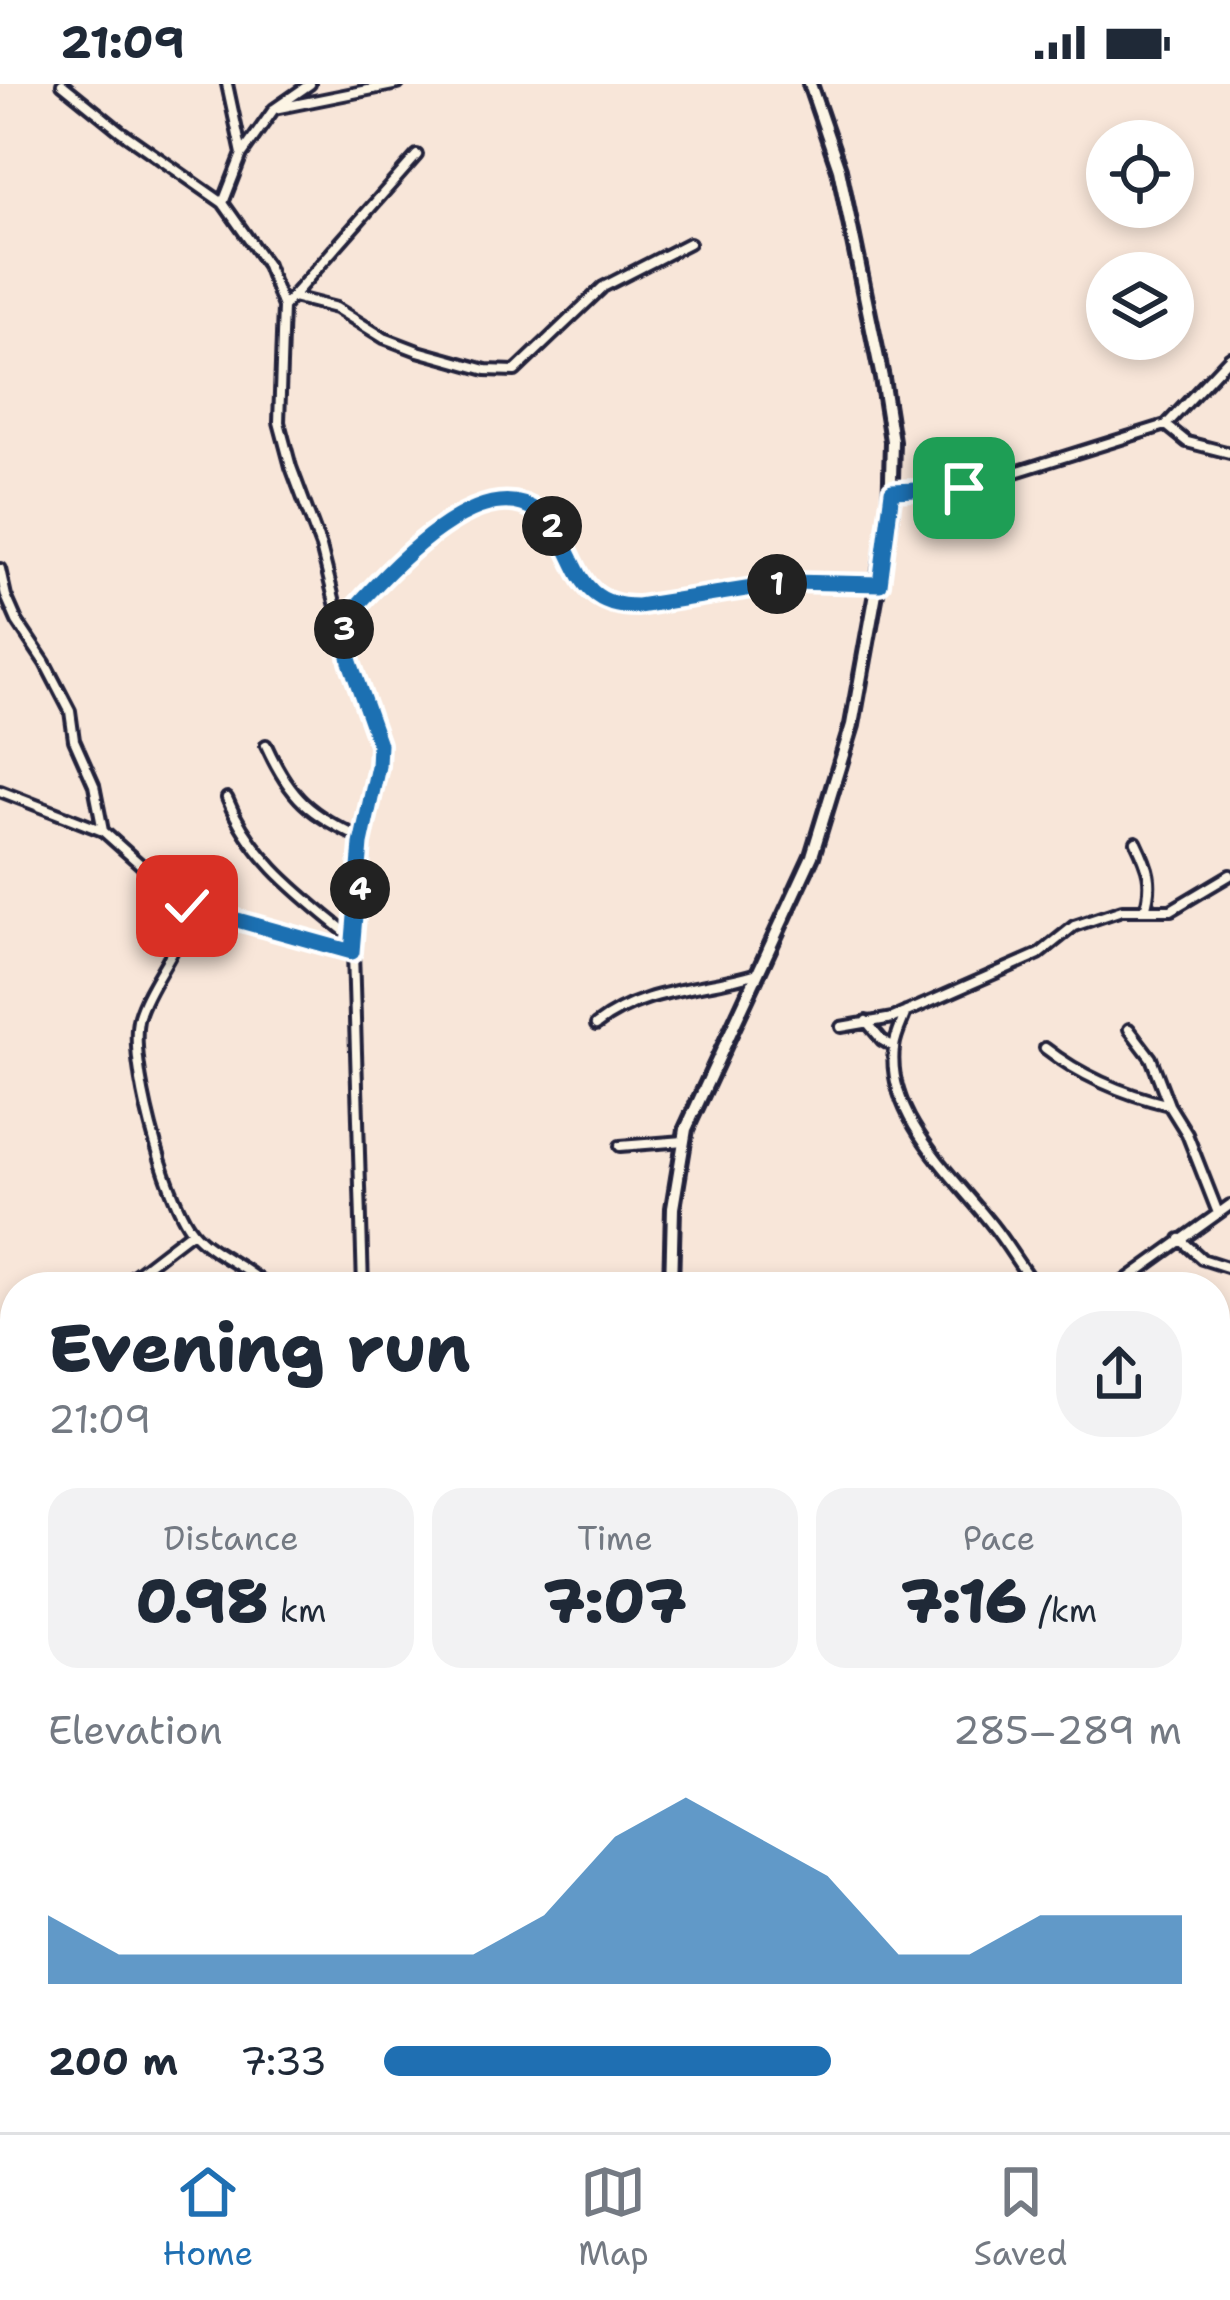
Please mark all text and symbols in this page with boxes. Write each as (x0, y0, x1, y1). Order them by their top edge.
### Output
text: 21:09 (60, 12, 185, 72)
map controls (1086, 120, 1194, 360)
button: locate (1086, 120, 1194, 228)
button: layers (1086, 252, 1194, 360)
pin (913, 437, 1015, 539)
icon: arrive (931, 455, 997, 521)
pin: 2 (522, 496, 582, 556)
text: 2 (540, 503, 564, 548)
pin: 1 (747, 554, 807, 614)
text: 1 (769, 561, 785, 606)
pin: 3 (314, 599, 374, 659)
text: 3 (332, 606, 356, 651)
pin (136, 855, 238, 957)
pin: 4 (330, 859, 390, 919)
text: 4 (348, 866, 372, 911)
icon: check (154, 873, 220, 939)
text: Evening run (48, 1304, 471, 1392)
button: share (1056, 1311, 1182, 1437)
text: 21:09 (48, 1393, 151, 1445)
text: Distance (163, 1516, 299, 1561)
text: Time (577, 1516, 653, 1561)
text: Pace (963, 1516, 1035, 1561)
text: 0.98 (135, 1561, 269, 1641)
text: 7:07 (543, 1561, 687, 1641)
text: 7:16 (901, 1561, 1027, 1641)
text: km (269, 1588, 327, 1633)
text: /km (1027, 1588, 1097, 1633)
text: Elevation (48, 1704, 223, 1756)
text: 285–289 m (953, 1704, 1182, 1756)
text: 200 m (48, 2035, 178, 2087)
text: 7:33 (240, 2035, 327, 2087)
tab: Home (162, 2159, 253, 2276)
tab: Map (578, 2159, 649, 2276)
tab: Saved (974, 2159, 1067, 2276)

